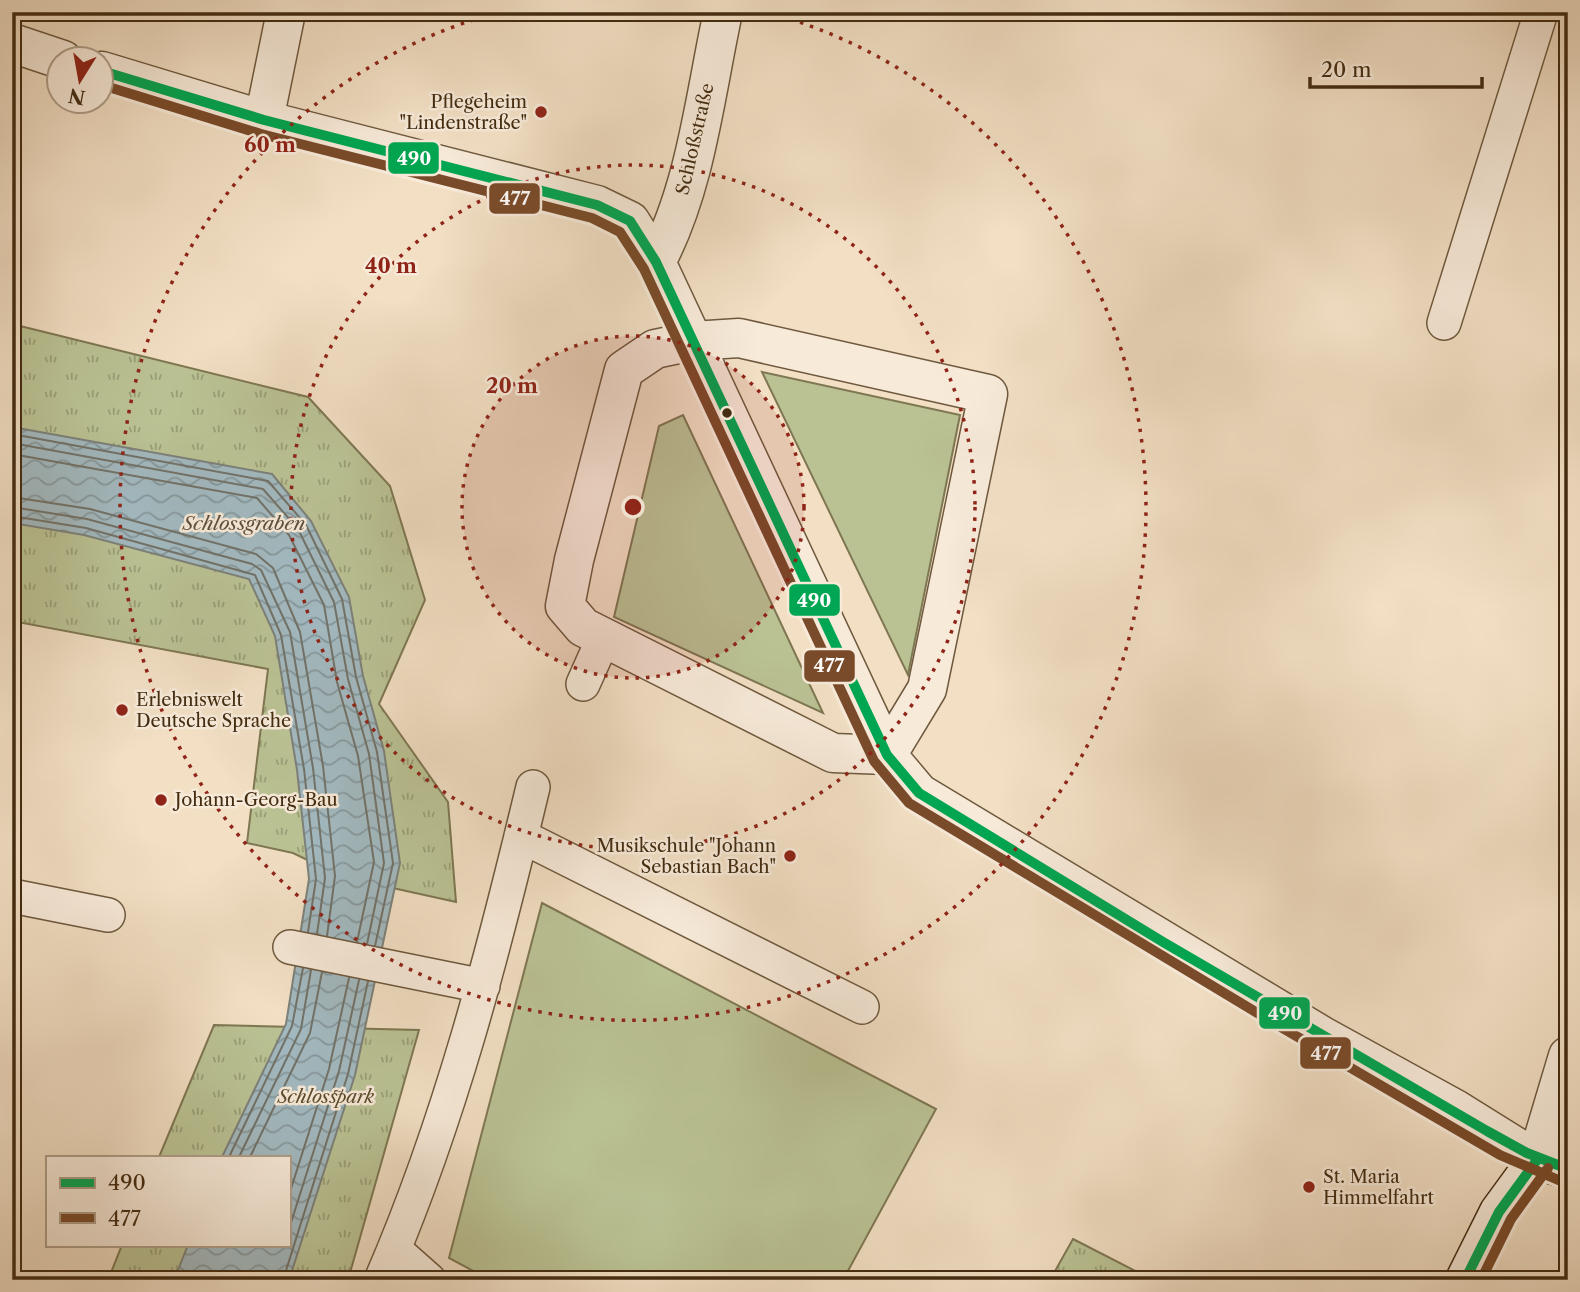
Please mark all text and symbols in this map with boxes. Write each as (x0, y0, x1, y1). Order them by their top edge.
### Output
north arrow (46, 46, 116, 116)
scale bar (1310, 46, 1482, 90)
text: 20 m (1321, 57, 1372, 82)
street label: Schloßstraße (671, 81, 719, 197)
text: N (67, 83, 87, 109)
place label: Pflegeheim "Lindenstraße" (399, 91, 527, 134)
marker: Pflegeheim "Lindenstraße" (533, 104, 549, 120)
text: 60 m (244, 132, 296, 157)
line badge: 490 (387, 141, 440, 175)
text: 490 (397, 147, 431, 170)
line badge: 477 (488, 182, 541, 215)
text: 477 (499, 187, 531, 210)
text: 40 m (365, 253, 417, 278)
text: 20 m (486, 373, 538, 398)
unlabelled marker (720, 406, 734, 420)
centre of rings (621, 495, 645, 519)
water label: Schlossgraben (182, 512, 305, 535)
line badge: 490 (788, 583, 841, 617)
text: 490 (797, 589, 831, 612)
line badge: 477 (803, 649, 856, 683)
text: 477 (813, 654, 845, 677)
place label: Erlebniswelt Deutsche Sprache (136, 689, 291, 732)
marker: Erlebniswelt Deutsche Sprache (114, 702, 130, 718)
place label: Johann-Georg-Bau (172, 789, 338, 811)
marker: Johann-Georg-Bau (153, 792, 169, 808)
place label: Musikschule "Johann Sebastian Bach" (597, 835, 776, 878)
marker: Musikschule "Johann Sebastian Bach" (782, 848, 798, 864)
line badge: 490 (1258, 996, 1311, 1030)
text: 490 (1268, 1002, 1302, 1025)
line badge: 477 (1299, 1036, 1352, 1070)
text: 477 (1310, 1042, 1342, 1065)
park label: Schlosspark (277, 1086, 375, 1108)
legend (46, 1156, 290, 1246)
place label: St. Maria Himmelfahrt (1323, 1166, 1435, 1209)
text: 490 (108, 1170, 146, 1195)
marker: St. Maria Himmelfahrt (1301, 1179, 1317, 1195)
text: 477 (108, 1206, 141, 1231)

